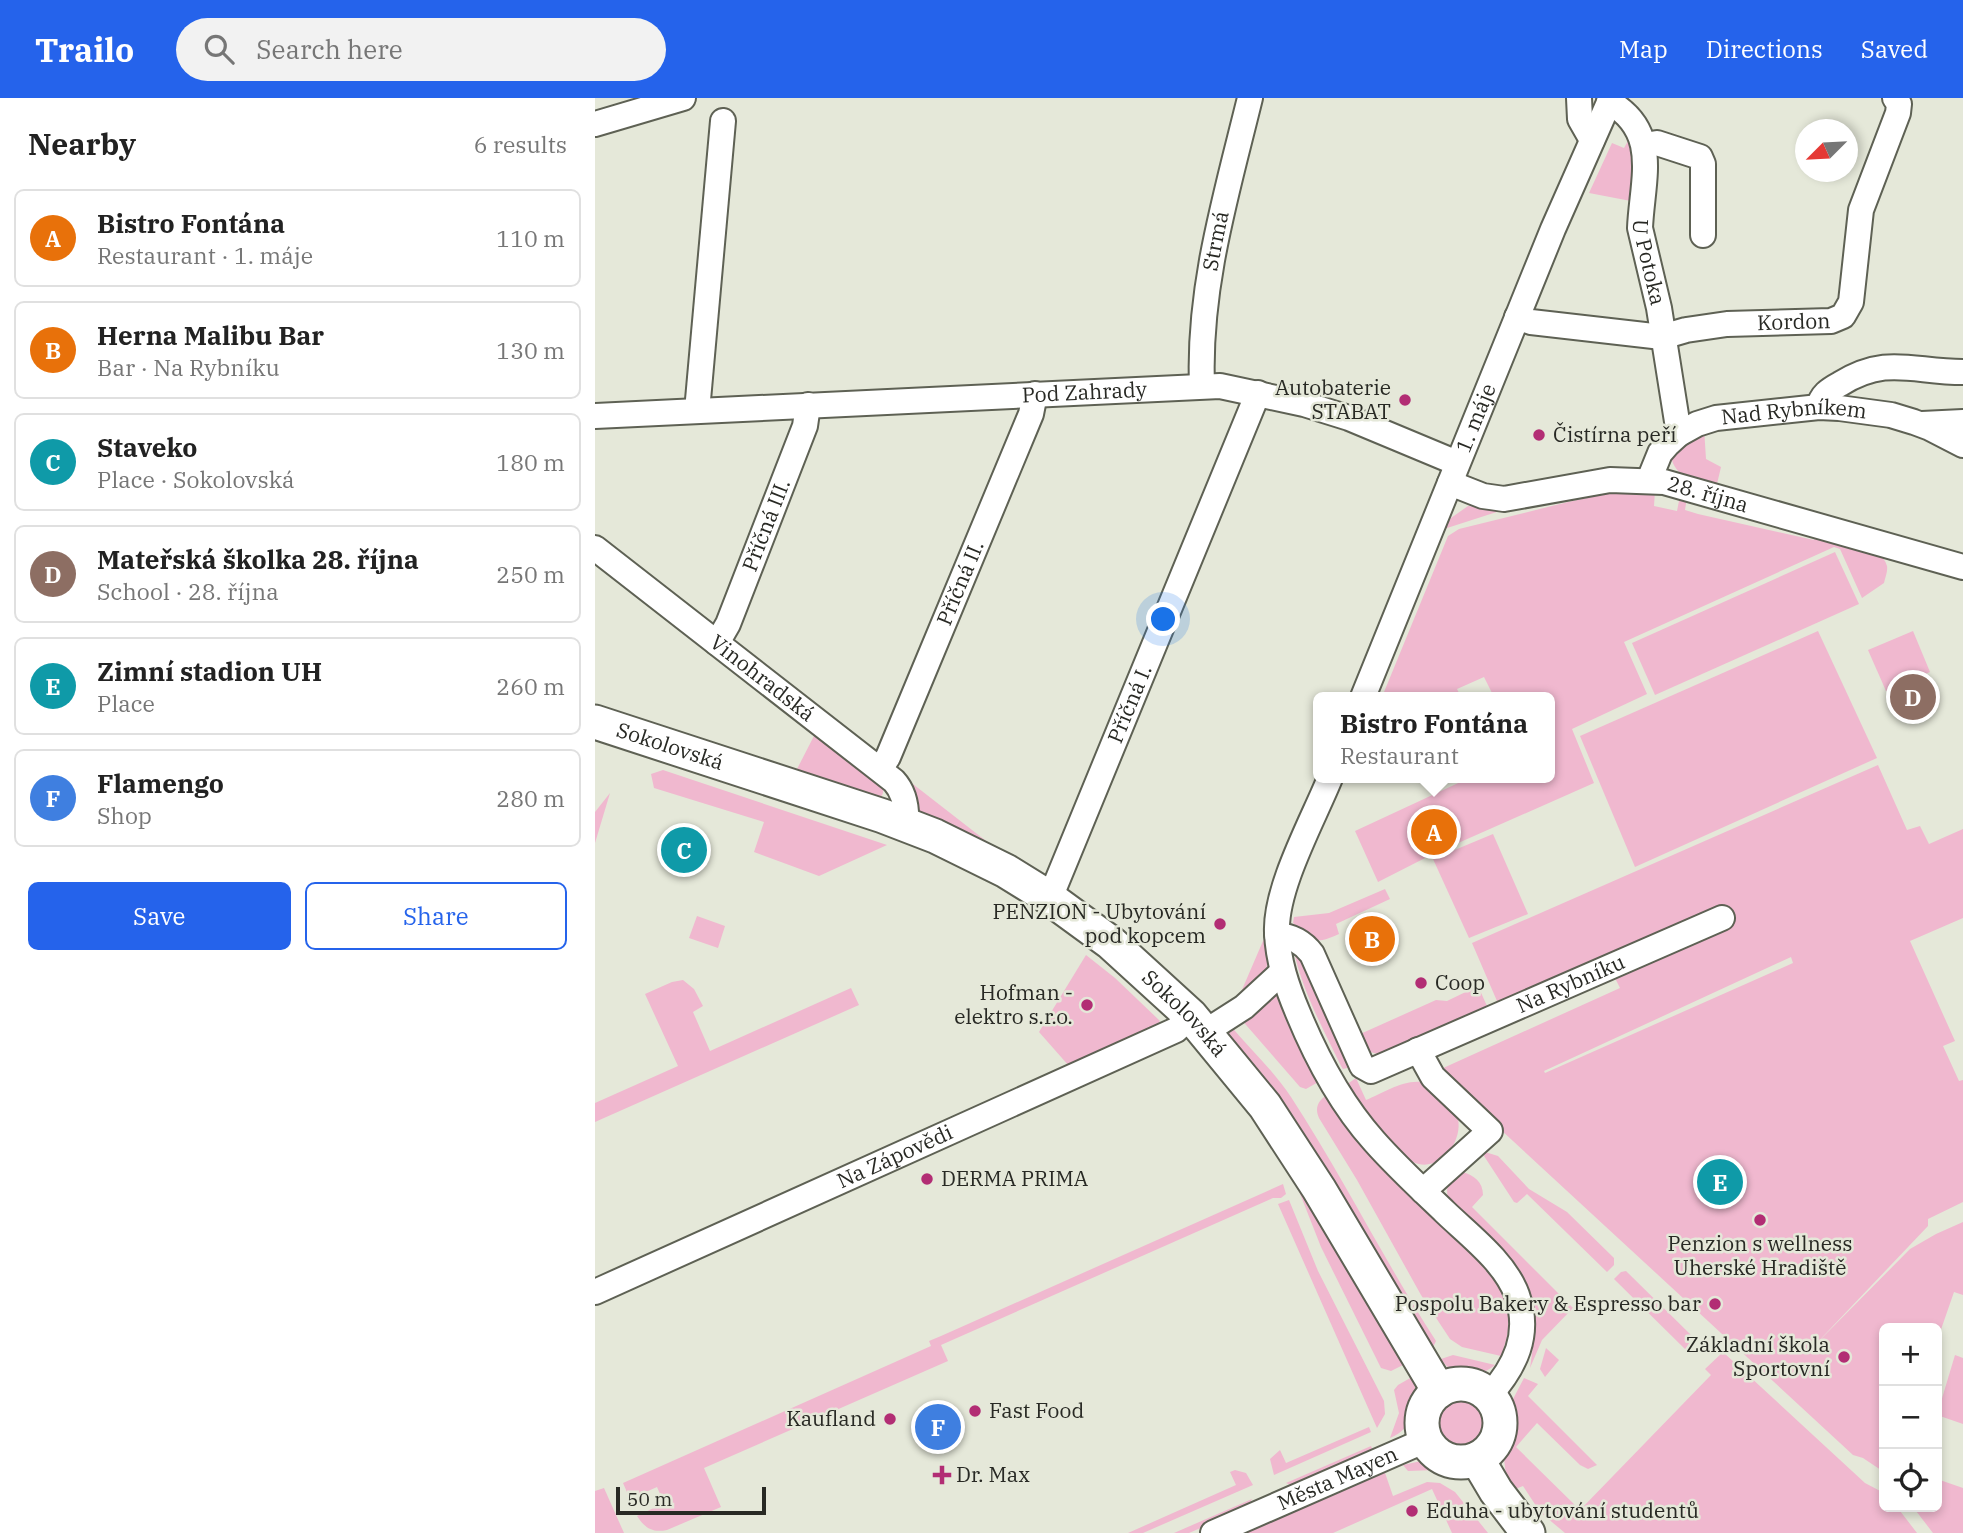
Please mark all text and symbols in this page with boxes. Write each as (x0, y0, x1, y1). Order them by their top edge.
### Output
search box (176, 18, 666, 81)
text: Trailo (35, 28, 134, 71)
icon: search (200, 30, 238, 68)
text: Search here (256, 32, 403, 66)
text: Map (1619, 33, 1668, 65)
text: Directions (1706, 33, 1823, 65)
text: Saved (1861, 33, 1928, 65)
north arrow (1795, 119, 1858, 182)
text: Nearby (28, 124, 136, 163)
text: 6 results (474, 129, 567, 159)
text: Bistro Fontána (97, 206, 285, 240)
street label: Strmá (1195, 208, 1235, 273)
street label: U Potoka (1627, 219, 1673, 308)
text: A (45, 223, 61, 253)
text: 110 m (496, 223, 565, 253)
text: Restaurant · 1. máje (97, 240, 313, 270)
street label: Kordon (1757, 306, 1831, 336)
text: Herna Malibu Bar (97, 318, 324, 352)
text: B (45, 335, 61, 365)
text: 130 m (496, 335, 565, 365)
text: Bar · Na Rybníku (97, 352, 280, 382)
place label: Autobaterie STABAT (1275, 373, 1391, 425)
street label: Pod Zahrady (1021, 374, 1148, 408)
street label: 1. máje (1449, 379, 1502, 456)
marker: Autobaterie STABAT (1397, 392, 1413, 408)
street label: Nad Rybníkem (1720, 392, 1869, 430)
place label: Čistírna peří (1553, 420, 1677, 448)
marker: Čistírna peří (1531, 427, 1547, 443)
text: Staveko (97, 430, 197, 464)
text: C (45, 447, 61, 477)
text: 180 m (496, 447, 565, 477)
text: Place · Sokolovská (97, 464, 295, 494)
street label: 28. října (1664, 469, 1752, 518)
street label: Příčná III. (735, 475, 796, 575)
street label: Příčná II. (929, 536, 990, 629)
text: Mateřská školka 28. října (97, 542, 419, 576)
text: D (44, 559, 62, 589)
text: 250 m (496, 559, 565, 589)
text: School · 28. října (97, 576, 279, 606)
your location (1146, 602, 1180, 636)
street label: Vinohradská (705, 628, 821, 727)
text: Zimní stadion UH (97, 654, 322, 688)
street label: Příčná I. (1100, 660, 1158, 747)
text: E (45, 671, 61, 701)
text: 260 m (496, 671, 565, 701)
pin: D (1890, 671, 1936, 723)
text: Place (97, 688, 155, 718)
popup (1313, 692, 1555, 783)
text: Bistro Fontána (1340, 706, 1528, 740)
street label: Sokolovská (613, 715, 728, 776)
text: Restaurant (1340, 740, 1459, 770)
text: Flamengo (97, 766, 224, 800)
text: F (46, 783, 60, 813)
text: 280 m (496, 783, 565, 813)
text: Shop (97, 800, 152, 830)
pin: A (1411, 806, 1457, 858)
pin: C (661, 824, 707, 876)
button: Save (28, 882, 291, 950)
button: Share (305, 882, 567, 950)
place label: PENZION - Ubytování pod kopcem (992, 897, 1206, 949)
pin: B (1349, 913, 1395, 965)
marker: PENZION - Ubytování pod kopcem (1212, 916, 1228, 932)
street label: Na Rybníku (1512, 947, 1629, 1019)
street label: Sokolovská (1136, 963, 1234, 1062)
place label: Coop (1435, 968, 1485, 996)
marker: Coop (1413, 975, 1429, 991)
place label: Hofman - elektro s.r.o. (954, 978, 1073, 1030)
marker: Hofman - elektro s.r.o. (1079, 997, 1095, 1013)
street label: Na Zápovědi (832, 1118, 957, 1194)
pin: E (1697, 1156, 1743, 1208)
place label: DERMA PRIMA (941, 1164, 1089, 1192)
marker: DERMA PRIMA (919, 1171, 935, 1187)
marker: Penzion s wellness Uherské Hradiště (1752, 1212, 1768, 1228)
place label: Penzion s wellness Uherské Hradiště (1668, 1229, 1853, 1281)
place label: Pospolu Bakery & Espresso bar (1395, 1289, 1702, 1317)
marker: Pospolu Bakery & Espresso bar (1707, 1296, 1723, 1312)
map controls (1879, 1323, 1942, 1512)
button: + (1879, 1323, 1942, 1386)
place label: Základní škola Sportovní (1686, 1330, 1830, 1382)
marker: Základní škola Sportovní (1836, 1349, 1852, 1365)
button: − (1879, 1386, 1942, 1449)
place label: Fast Food (989, 1396, 1085, 1424)
pin: F (915, 1401, 961, 1453)
marker: Fast Food (967, 1403, 983, 1419)
place label: Kaufland (786, 1404, 876, 1432)
marker: Kaufland (882, 1411, 898, 1427)
street label: Města Mayen (1273, 1439, 1402, 1516)
button: locate (1879, 1449, 1942, 1512)
place label: Dr. Max (956, 1460, 1030, 1488)
marker: Dr. Max (934, 1467, 950, 1483)
scale bar (616, 1484, 767, 1516)
text: 50 m (627, 1487, 672, 1511)
place label: Eduha - ubytování studentů (1426, 1496, 1699, 1524)
marker: Eduha - ubytování studentů (1404, 1503, 1420, 1519)

